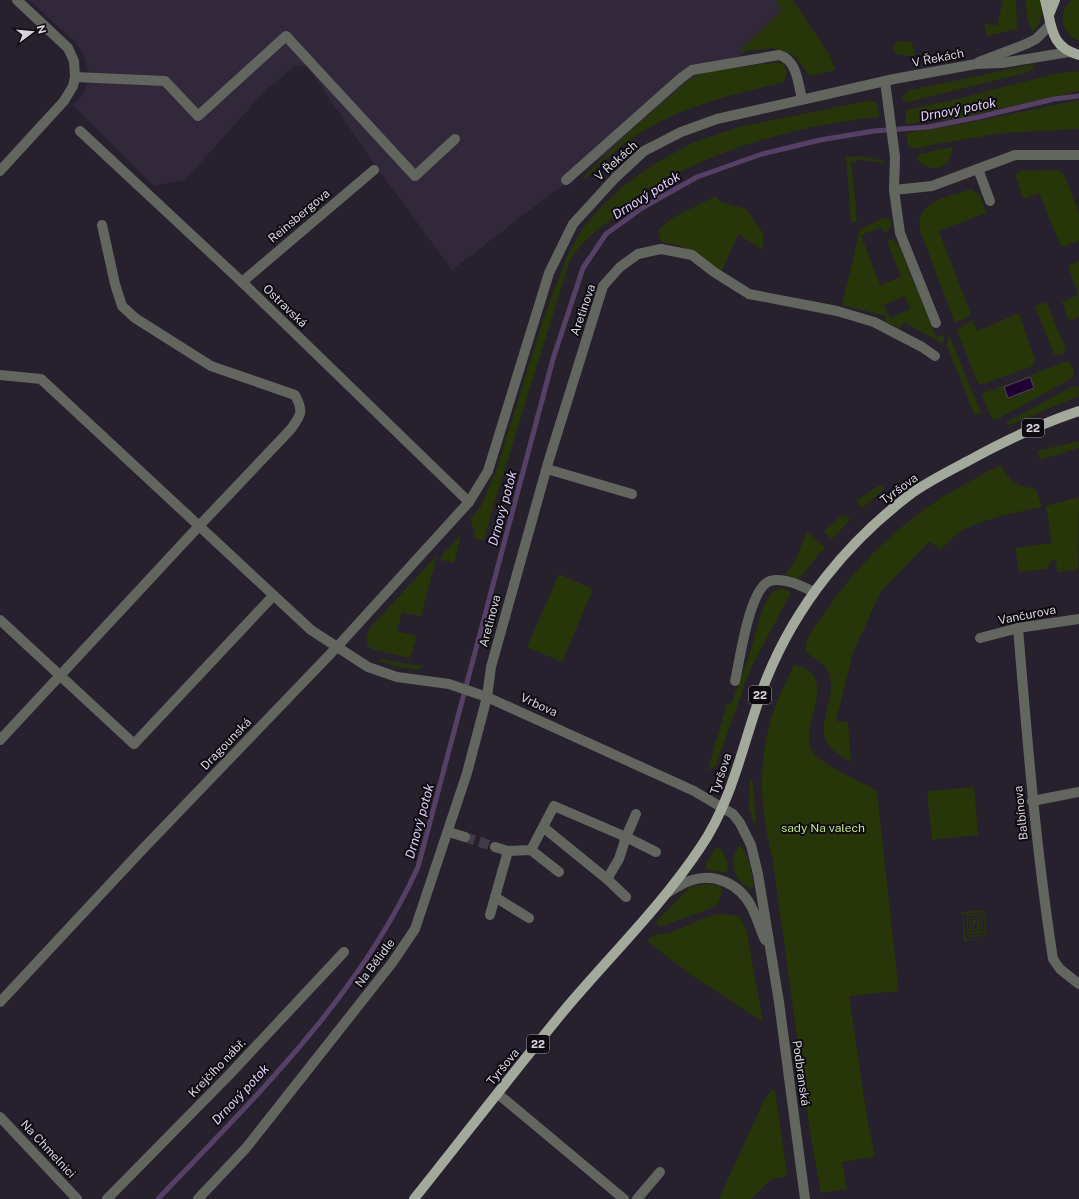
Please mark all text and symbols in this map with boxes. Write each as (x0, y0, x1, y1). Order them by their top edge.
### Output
north arrow (12, 12, 52, 52)
text: N (35, 23, 49, 35)
street label: V Řekách (911, 46, 965, 70)
water label: Drnový potok (919, 95, 997, 124)
street label: V Řekách (592, 138, 640, 184)
water label: Drnový potok (610, 169, 683, 222)
street label: Reinsbergova (266, 186, 332, 246)
street label: Ostravská (260, 282, 310, 330)
street label: Aretinova (568, 282, 598, 338)
road number: 22 (1022, 419, 1044, 437)
water label: Drnový potok (485, 469, 520, 547)
street label: Tyršova (878, 471, 920, 507)
street label: Aretinova (476, 593, 504, 649)
street label: Vančurova (997, 603, 1057, 627)
road number: 22 (749, 686, 771, 704)
street label: Vrbova (518, 690, 560, 720)
street label: Dragounská (198, 715, 254, 773)
street label: Tyršova (707, 751, 735, 797)
water label: Drnový potok (402, 782, 437, 860)
street label: Balbínova (1011, 785, 1031, 841)
park label: sady Na valech (781, 821, 865, 835)
street label: Na Bělidle (352, 936, 398, 990)
road number: 22 (527, 1035, 549, 1053)
street label: Krejčího nábř. (186, 1036, 248, 1100)
street label: Podbranská (789, 1039, 813, 1107)
street label: Tyršova (484, 1046, 522, 1088)
water label: Drnový potok (209, 1061, 272, 1128)
street label: Na Chmelnici (18, 1117, 78, 1181)

